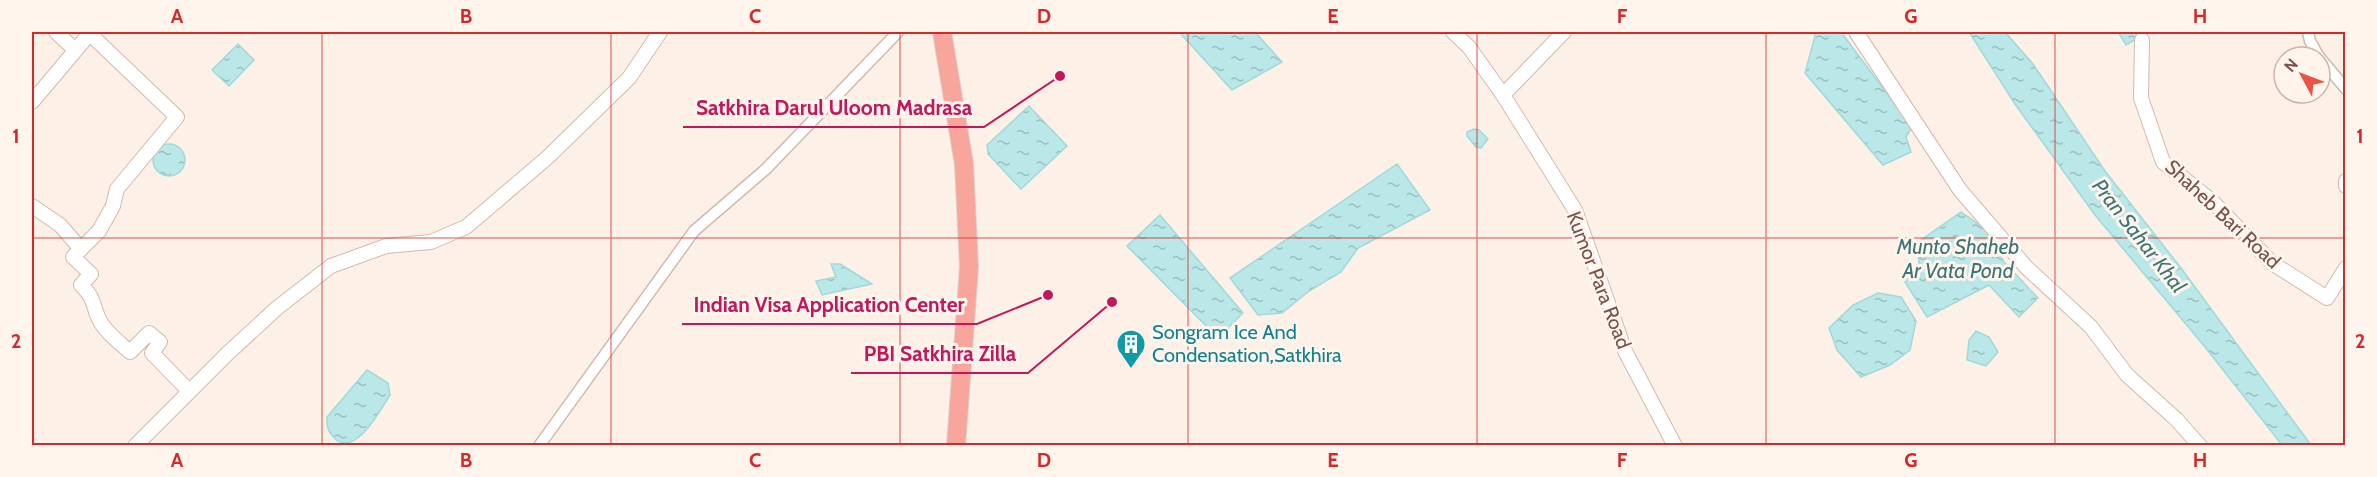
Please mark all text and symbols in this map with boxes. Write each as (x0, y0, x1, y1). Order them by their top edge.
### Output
text: A (171, 4, 184, 28)
text: B (460, 4, 472, 28)
text: C (749, 4, 761, 28)
text: D (1037, 4, 1051, 28)
text: E (1327, 4, 1339, 28)
text: F (1617, 4, 1628, 28)
text: G (1904, 4, 1918, 28)
text: H (2193, 4, 2207, 28)
north arrow (2272, 45, 2332, 105)
text: N (2280, 55, 2302, 76)
callout: Satkhira Darul Uloom Madrasa (683, 88, 984, 127)
text: Satkhira Darul Uloom Madrasa (696, 95, 973, 120)
text: 1 (12, 124, 20, 148)
text: 1 (2356, 124, 2364, 148)
street label: Shaheb Bari Road (2160, 155, 2286, 273)
water label: Pran Sahar Khal (2087, 174, 2192, 298)
street label: Kumor Para Road (1562, 208, 1636, 352)
water label: Munto Shaheb Ar Vata Pond (1896, 234, 2019, 283)
callout: Indian Visa Application Center (682, 285, 977, 324)
text: Indian Visa Application Center (693, 292, 965, 317)
place label: Songram Ice And Condensation,Satkhira (1152, 320, 1342, 367)
building icon: Songram Ice And Condensation,Satkhira (1115, 328, 1147, 370)
text: 2 (11, 329, 21, 353)
text: 2 (2355, 329, 2365, 353)
callout: PBI Satkhira Zilla (851, 334, 1028, 373)
text: PBI Satkhira Zilla (864, 341, 1017, 366)
text: A (171, 448, 184, 472)
text: B (460, 448, 472, 472)
text: C (749, 448, 761, 472)
text: D (1037, 448, 1051, 472)
text: E (1327, 448, 1339, 472)
text: F (1617, 448, 1628, 472)
text: G (1904, 448, 1918, 472)
text: H (2193, 448, 2207, 472)

